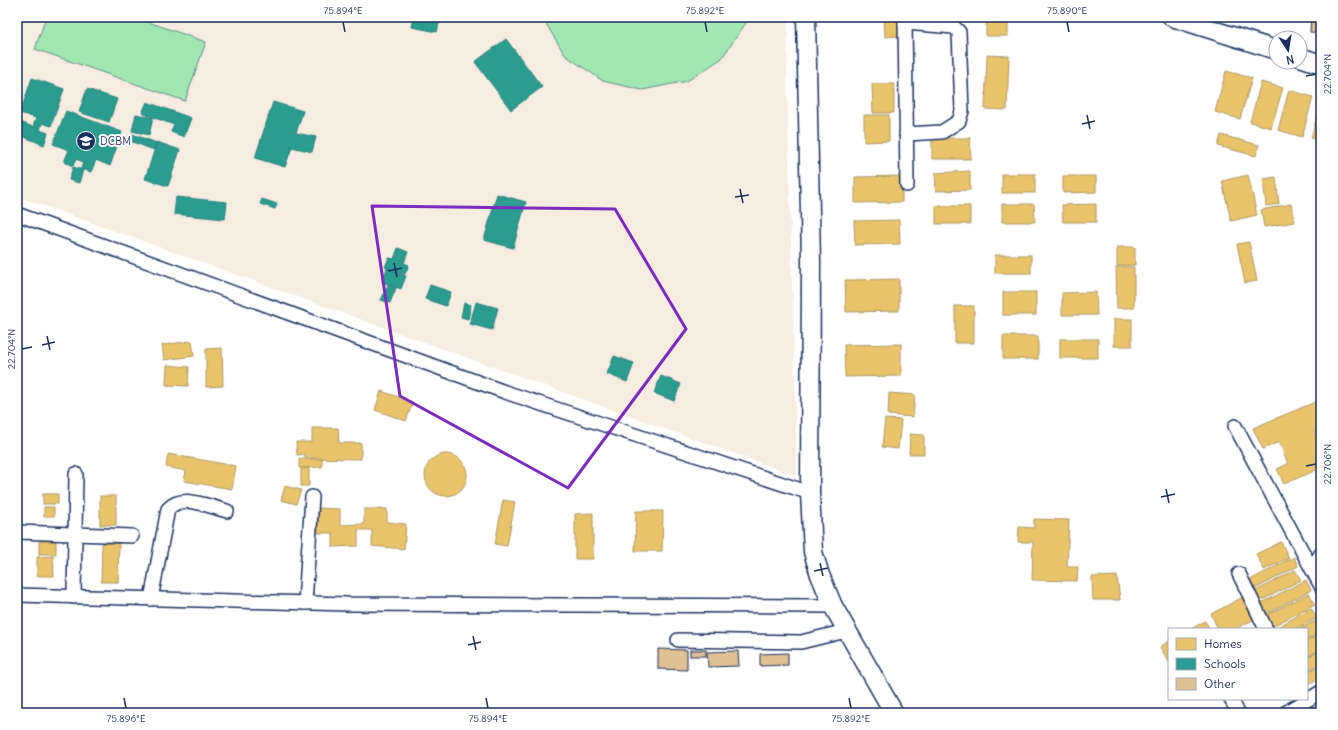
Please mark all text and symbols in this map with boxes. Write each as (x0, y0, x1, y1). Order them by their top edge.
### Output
text: 75.894°E (323, 4, 363, 17)
text: 75.892°E (686, 4, 725, 17)
text: 75.890°E (1047, 4, 1087, 17)
north arrow (1268, 30, 1308, 70)
text: N (1285, 52, 1295, 67)
text: 22.704°N (1321, 54, 1334, 94)
school or university icon: DCBM (75, 130, 97, 152)
place label: DCBM (100, 134, 131, 148)
text: 22.704°N (5, 329, 18, 369)
text: 22.706°N (1321, 444, 1334, 484)
legend (1168, 628, 1308, 700)
text: Homes (1204, 636, 1242, 651)
text: Schools (1204, 656, 1245, 671)
text: Other (1204, 676, 1236, 691)
text: 75.896°E (106, 712, 146, 725)
text: 75.894°E (468, 712, 508, 725)
text: 75.892°E (832, 712, 871, 725)

